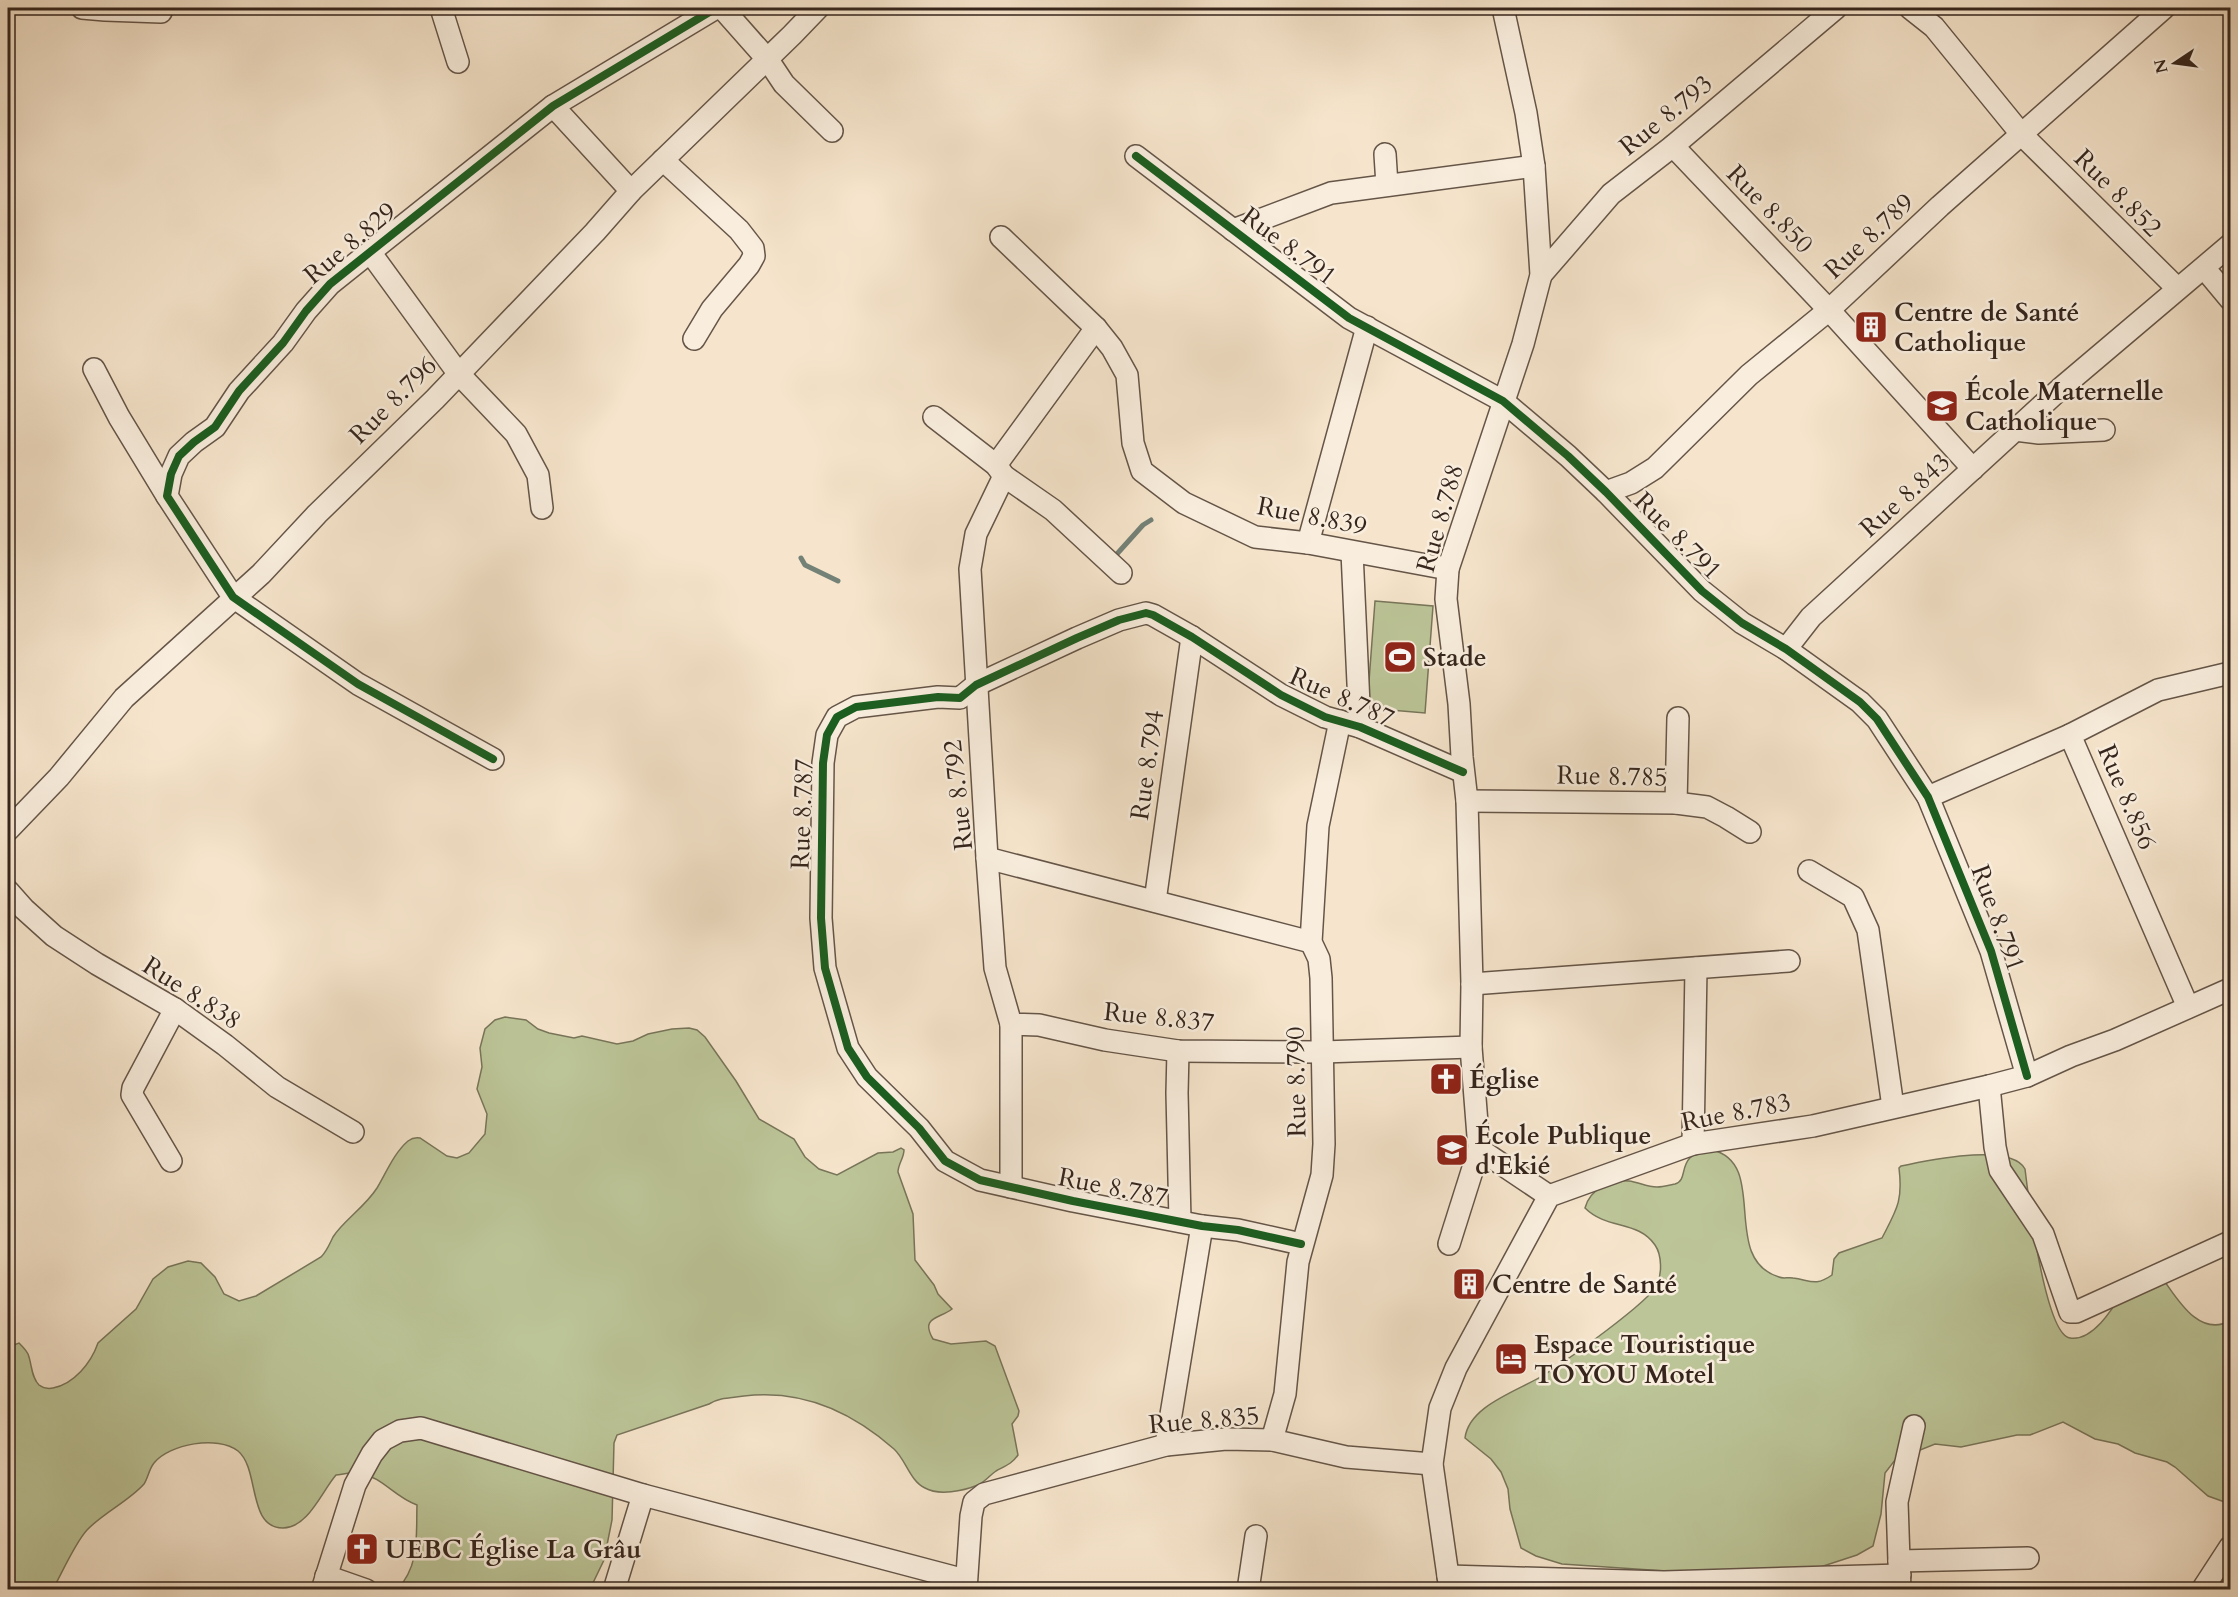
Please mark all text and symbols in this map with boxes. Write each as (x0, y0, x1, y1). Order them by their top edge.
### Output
north arrow (2145, 33, 2205, 93)
text: N (2149, 57, 2174, 75)
street label: Rue 8.793 (1612, 66, 1720, 164)
street label: Rue 8.852 (2066, 141, 2170, 245)
street label: Rue 8.850 (1719, 157, 1821, 261)
street label: Rue 8.789 (1816, 185, 1922, 287)
street label: Rue 8.829 (296, 194, 404, 292)
street label: Rue 8.791 (1234, 199, 1344, 293)
place label: Centre de Santé Catholique (1894, 295, 2079, 360)
building icon: Centre de Santé Catholique (1853, 309, 1889, 345)
street label: Rue 8.796 (341, 348, 445, 452)
place label: École Maternelle Catholique (1965, 374, 2164, 439)
school or university icon: École Maternelle Catholique (1924, 388, 1960, 424)
street label: Rue 8.843 (1852, 445, 1958, 545)
street label: Rue 8.788 (1408, 460, 1472, 576)
street label: Rue 8.791 (1626, 484, 1730, 588)
street label: Rue 8.839 (1254, 488, 1370, 544)
sports icon: Stade (1382, 639, 1418, 675)
place label: Stade (1423, 640, 1487, 675)
street label: Rue 8.787 (1284, 658, 1400, 736)
street label: Rue 8.794 (1122, 708, 1172, 822)
street label: Rue 8.792 (935, 738, 981, 852)
street label: Rue 8.856 (2089, 739, 2165, 855)
street label: Rue 8.787 (783, 758, 821, 870)
street label: Rue 8.785 (1556, 758, 1668, 794)
street label: Rue 8.791 (1963, 860, 2033, 976)
street label: Rue 8.838 (136, 948, 248, 1038)
street label: Rue 8.837 (1102, 994, 1216, 1040)
street label: Rue 8.790 (1278, 1026, 1314, 1138)
church icon: Église (1428, 1061, 1464, 1097)
place label: Église (1469, 1062, 1540, 1097)
street label: Rue 8.783 (1678, 1084, 1794, 1140)
place label: École Publique d'Ekié (1475, 1118, 1651, 1183)
school or university icon: École Publique d'Ekié (1434, 1132, 1470, 1168)
street label: Rue 8.787 (1055, 1159, 1171, 1215)
building icon: Centre de Santé (1451, 1266, 1487, 1302)
place label: Centre de Santé (1492, 1267, 1677, 1302)
place label: Espace Touristique TOYOU Motel (1534, 1327, 1755, 1392)
hotel icon: Espace Touristique TOYOU Motel (1493, 1341, 1529, 1377)
street label: Rue 8.835 (1147, 1398, 1261, 1442)
church icon: UEBC Église La Grâu (344, 1531, 380, 1567)
place label: UEBC Église La Grâu (385, 1532, 641, 1567)

